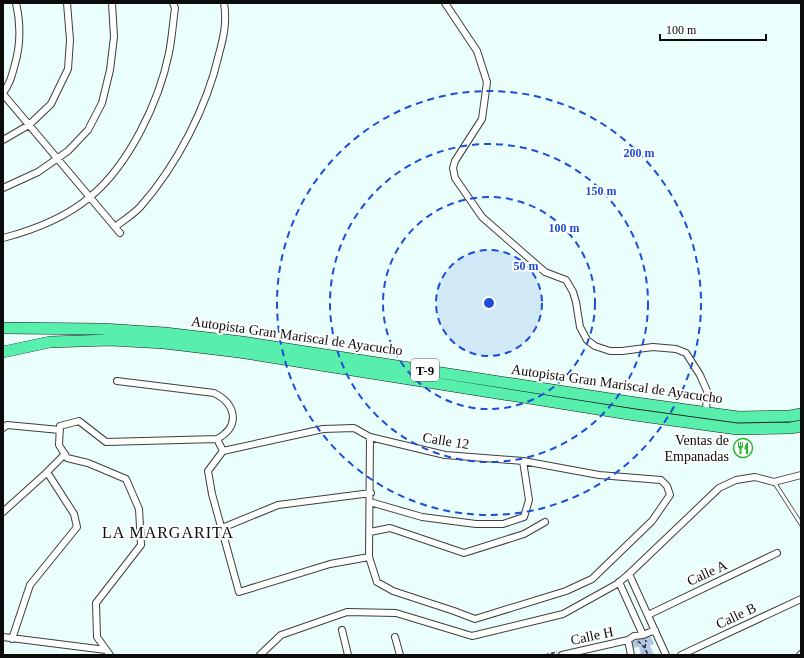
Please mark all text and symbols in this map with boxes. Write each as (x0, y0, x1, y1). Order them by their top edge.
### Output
scale bar (660, 16, 766, 42)
text: 100 m (666, 23, 697, 37)
text: 200 m (624, 146, 655, 160)
text: 150 m (586, 184, 617, 198)
text: 100 m (549, 221, 580, 235)
text: 50 m (514, 259, 539, 273)
centre of rings (482, 296, 496, 310)
street label: Autopista Gran Mariscal de Ayacucho (190, 314, 404, 358)
road number: T-9 (411, 359, 439, 381)
street label: Autopista Gran Mariscal de Ayacucho (510, 362, 724, 406)
street label: Calle 12 (422, 430, 470, 452)
place label: Ventas de Empanadas (664, 433, 729, 464)
restaurant icon: Ventas de Empanadas (732, 437, 754, 459)
district label: LA MARGARITA (102, 524, 234, 541)
street label: Calle A (685, 557, 730, 589)
street label: Calle B (714, 600, 758, 632)
street label: Calle H (569, 624, 615, 648)

